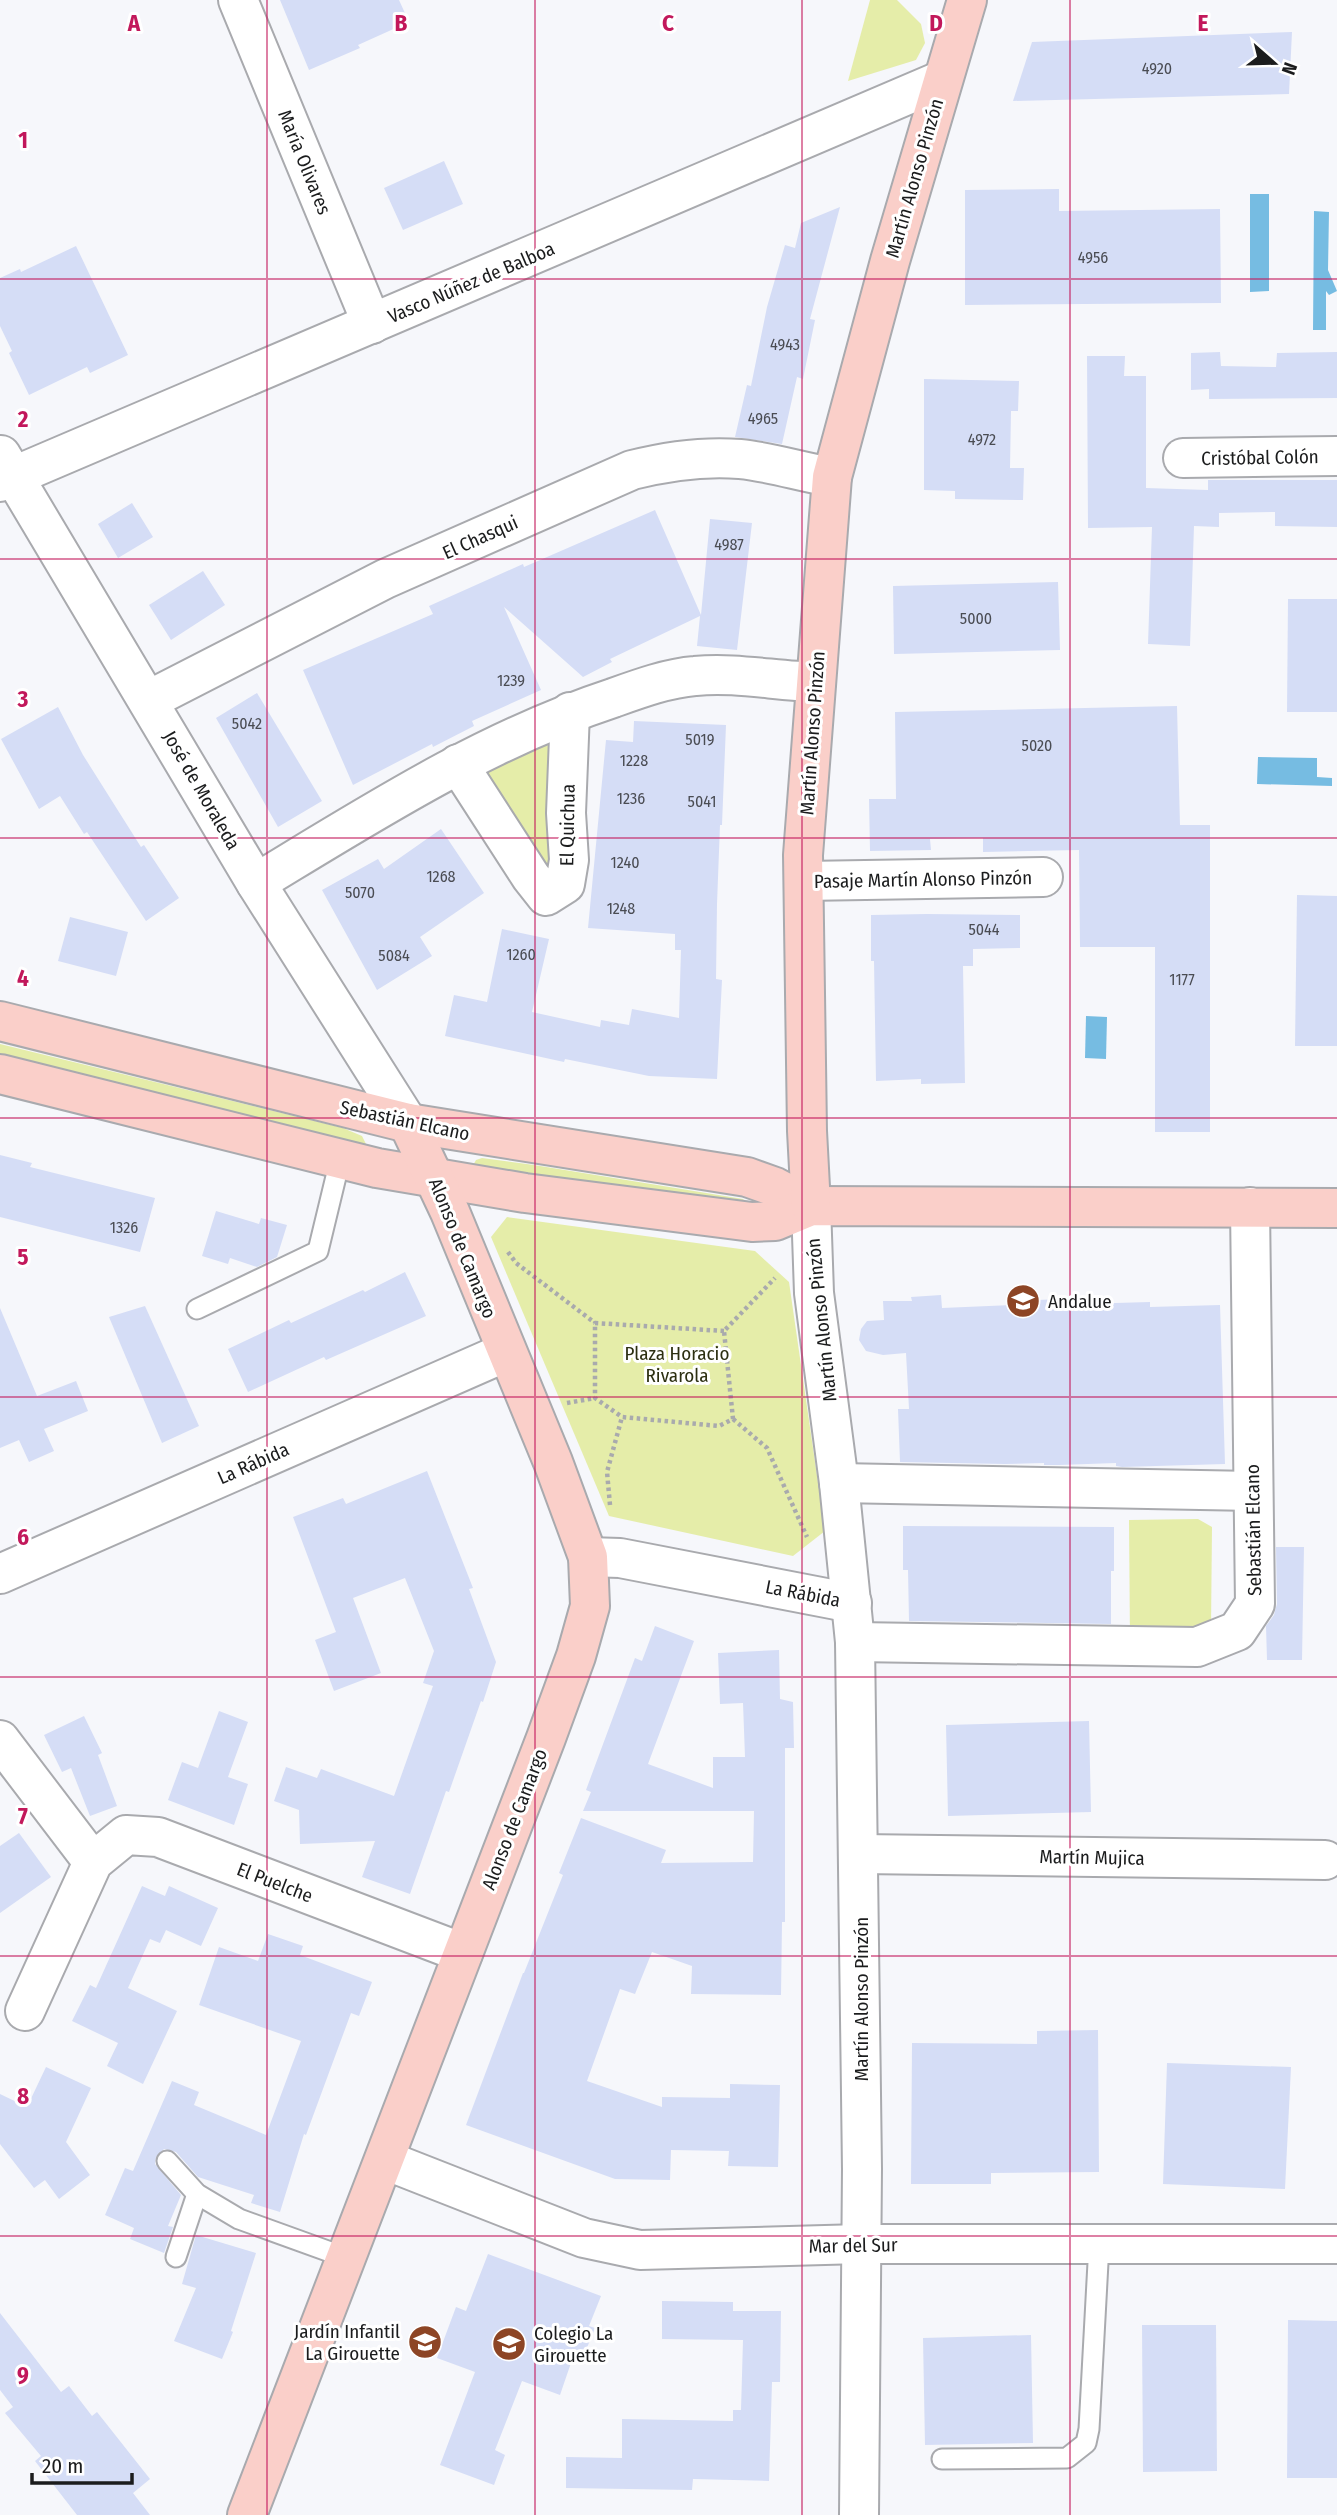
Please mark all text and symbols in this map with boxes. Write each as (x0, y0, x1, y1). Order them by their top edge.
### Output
text: A (127, 9, 141, 37)
text: B (395, 9, 408, 37)
text: C (662, 9, 674, 37)
text: D (929, 9, 943, 37)
text: E (1198, 9, 1209, 37)
north arrow (1239, 28, 1309, 98)
house number: 4920 (1142, 59, 1172, 78)
text: N (1277, 59, 1302, 78)
street label: Martín Alonso Pinzón (881, 96, 948, 260)
street label: María Olivares (273, 106, 336, 218)
text: 1 (18, 126, 28, 154)
street label: Vasco Núñez de Balboa (384, 237, 558, 328)
house number: 4956 (1078, 248, 1108, 267)
house number: 4943 (770, 335, 800, 354)
text: 2 (17, 405, 29, 433)
house number: 4965 (748, 409, 778, 428)
house number: 4972 (968, 430, 996, 449)
street label: Cristóbal Colón (1201, 445, 1319, 470)
street label: El Chasqui (439, 511, 521, 564)
house number: 4987 (714, 535, 744, 554)
house number: 5000 (960, 609, 992, 628)
street label: Martín Alonso Pinzón (795, 650, 830, 816)
house number: 1239 (497, 671, 525, 690)
text: 3 (17, 685, 29, 713)
house number: 5042 (232, 714, 262, 733)
street label: José de Moraleda (158, 727, 245, 854)
house number: 5019 (685, 730, 715, 749)
house number: 5020 (1022, 736, 1052, 755)
house number: 1228 (620, 751, 648, 770)
street label: El Quichua (555, 784, 580, 866)
house number: 1236 (617, 789, 645, 808)
house number: 5041 (688, 792, 716, 811)
house number: 1240 (610, 853, 640, 872)
street label: Pasaje Martín Alonso Pinzón (814, 866, 1032, 893)
house number: 1268 (426, 867, 456, 886)
house number: 5070 (345, 883, 375, 902)
house number: 1248 (607, 899, 635, 918)
house number: 5044 (968, 920, 1000, 939)
house number: 1260 (506, 945, 536, 964)
house number: 5084 (378, 946, 410, 965)
text: 4 (17, 964, 29, 992)
house number: 1177 (1169, 970, 1195, 989)
street label: Sebastián Elcano (338, 1096, 472, 1145)
street label: Alonso de Camargo (424, 1175, 501, 1322)
house number: 1326 (110, 1218, 138, 1237)
street label: Martín Alonso Pinzón (801, 1237, 842, 1403)
text: 5 (17, 1243, 29, 1271)
school or university icon: Andalue (1004, 1282, 1042, 1320)
place label: Andalue (1048, 1290, 1112, 1313)
park label: Plaza Horacio Rivarola (625, 1342, 729, 1387)
street label: La Rábida (214, 1438, 293, 1489)
street label: Sebastián Elcano (1241, 1464, 1266, 1596)
text: 6 (17, 1523, 29, 1551)
street label: La Rábida (763, 1575, 842, 1612)
street label: Alonso de Camargo (477, 1745, 552, 1893)
text: 7 (18, 1802, 28, 1830)
street label: Martín Mujica (1039, 1845, 1145, 1870)
street label: El Puelche (234, 1857, 316, 1907)
street label: Martín Alonso Pinzón (850, 1917, 873, 2081)
text: 8 (17, 2082, 29, 2110)
street label: Mar del Sur (808, 2233, 898, 2258)
place label: Jardín Infantil La Girouette (294, 2320, 400, 2365)
place label: Colegio La Girouette (534, 2322, 613, 2367)
school or university icon: Jardín Infantil La Girouette (406, 2323, 444, 2361)
school or university icon: Colegio La Girouette (490, 2325, 528, 2363)
text: 9 (17, 2361, 29, 2389)
scale bar (32, 2442, 131, 2486)
text: 20 m (42, 2453, 83, 2479)

